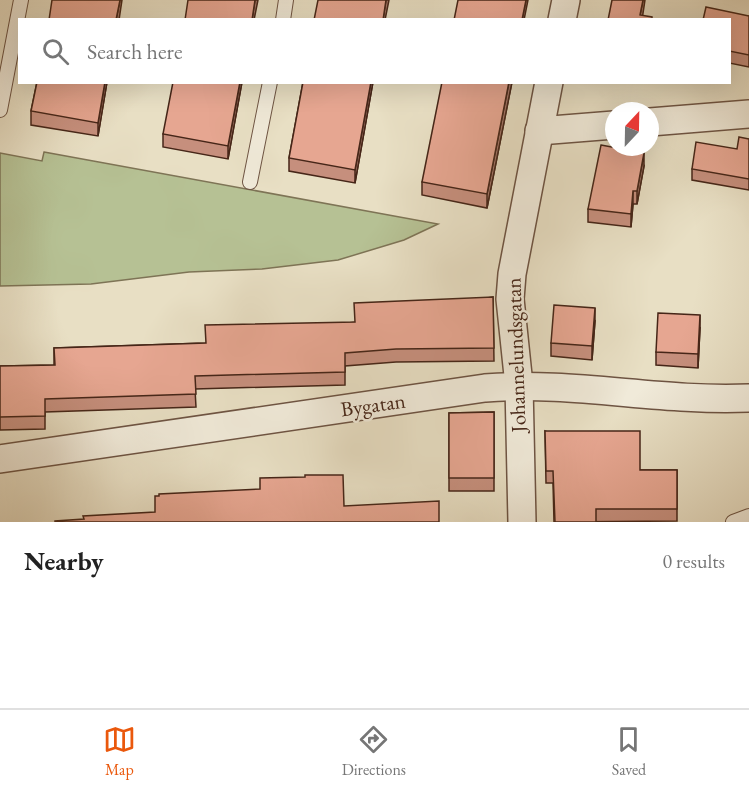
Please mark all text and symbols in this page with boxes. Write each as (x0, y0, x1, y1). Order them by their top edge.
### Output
search box (18, 18, 731, 84)
icon: search (39, 35, 72, 68)
text: Search here (87, 37, 182, 66)
north arrow (605, 102, 659, 156)
street label: Johannelundsgatan (499, 277, 532, 435)
street label: Bygatan (339, 387, 407, 422)
text: Nearby (24, 544, 104, 578)
text: 0 results (662, 548, 725, 574)
tab: Map (103, 723, 136, 780)
tab: Directions (342, 723, 406, 780)
tab: Saved (612, 723, 646, 780)

